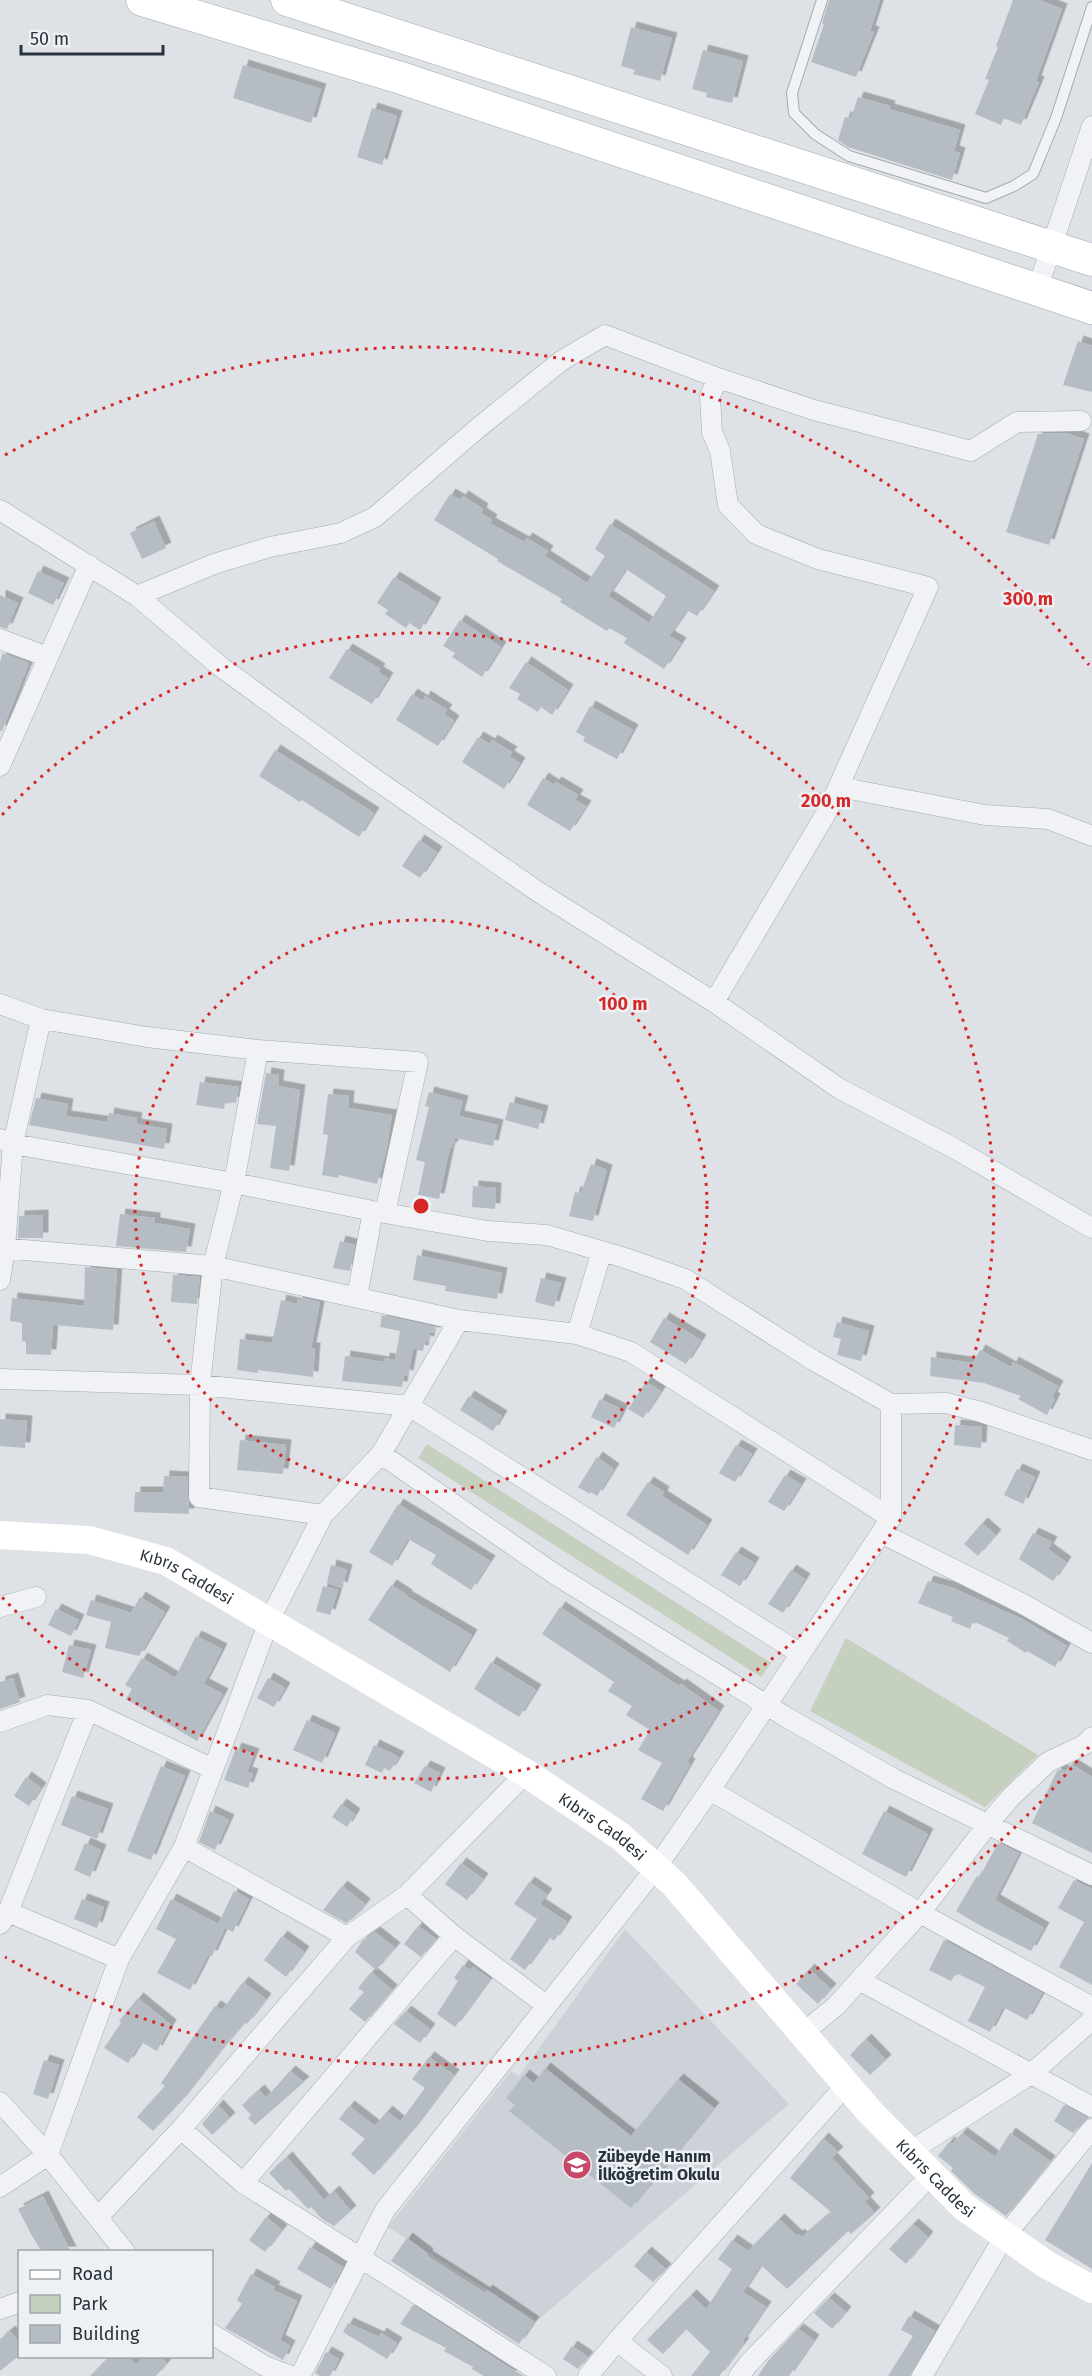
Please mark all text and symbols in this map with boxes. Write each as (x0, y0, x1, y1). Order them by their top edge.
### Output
scale bar (21, 18, 164, 56)
text: 50 m (30, 28, 69, 50)
text: 300 m (1002, 588, 1053, 610)
text: 200 m (801, 790, 851, 812)
text: 100 m (599, 993, 647, 1015)
centre of rings (411, 1196, 431, 1216)
street label: Kıbrıs Caddesi (138, 1545, 237, 1608)
street label: Kıbrıs Caddesi (555, 1788, 650, 1864)
street label: Kıbrıs Caddesi (892, 2135, 979, 2221)
place label: Zübeyde Hanım İlköğretim Okulu (598, 2147, 720, 2184)
school or university icon: Zübeyde Hanım İlköğretim Okulu (561, 2149, 593, 2181)
legend (18, 2250, 213, 2358)
text: Road (72, 2263, 114, 2285)
text: Park (72, 2293, 108, 2315)
text: Building (72, 2323, 140, 2345)

